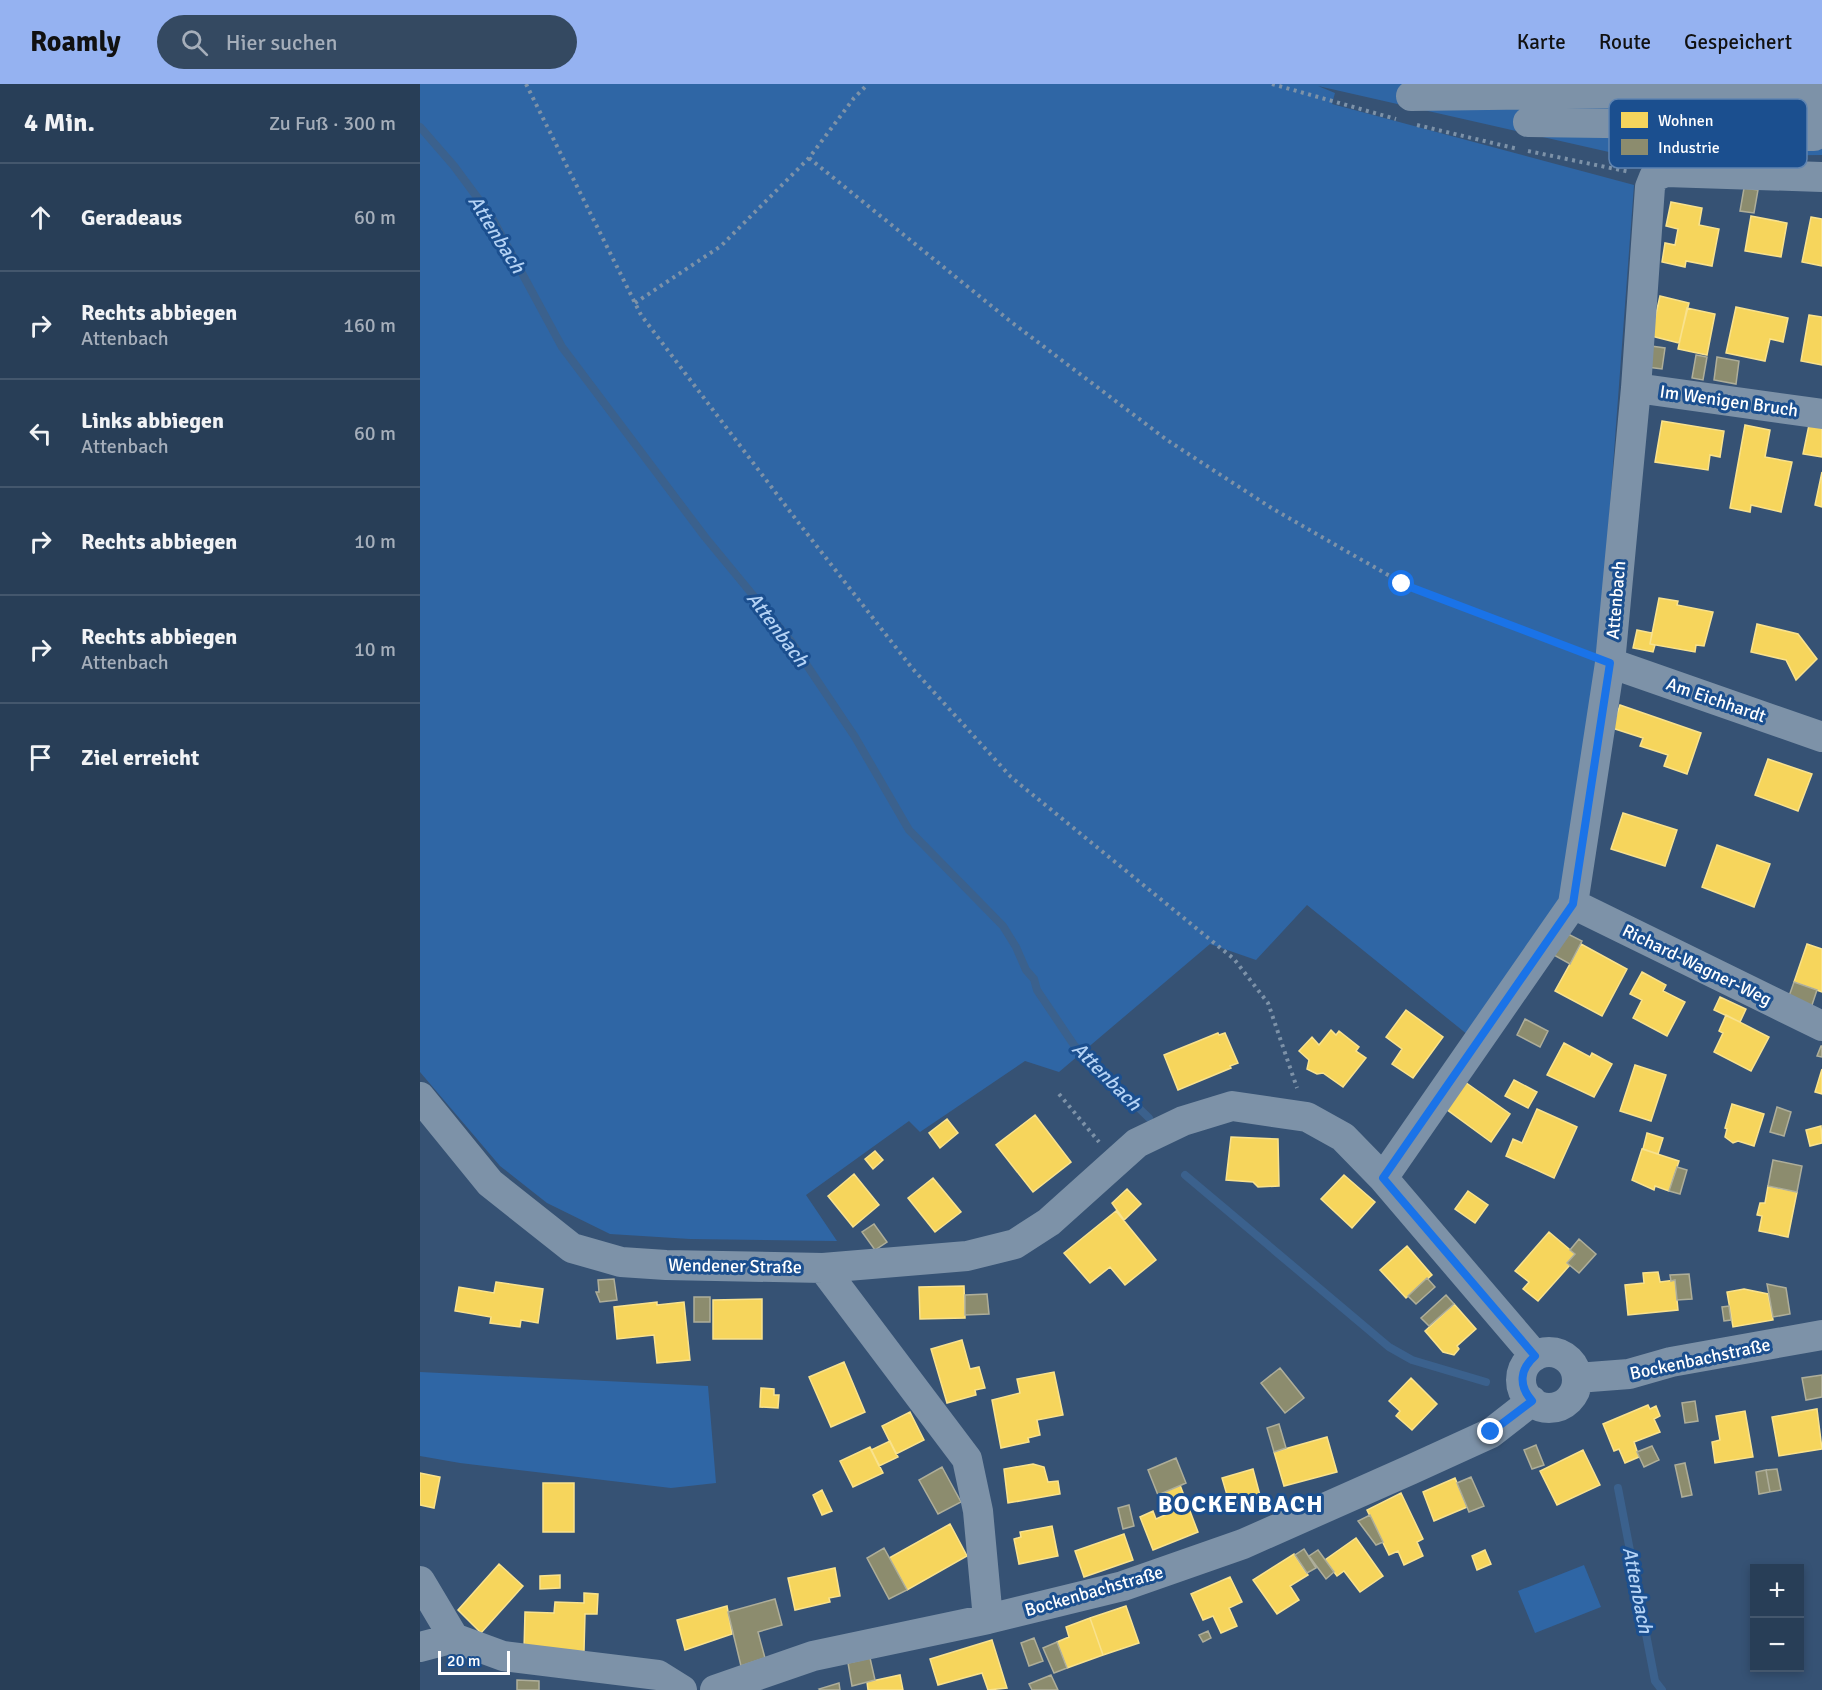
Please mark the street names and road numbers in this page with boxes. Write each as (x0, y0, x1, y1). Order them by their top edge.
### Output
street label: Im Wenigen Bruch (1658, 380, 1800, 422)
street label: Attenbach (1602, 560, 1630, 640)
street label: Am Eichhardt (1663, 673, 1769, 727)
street label: Richard-Wagner-Weg (1619, 919, 1775, 1011)
street label: Wendener Straße (668, 1254, 802, 1278)
street label: Bockenbachstraße (1628, 1333, 1772, 1385)
street label: Bockenbachstraße (1022, 1561, 1166, 1621)

